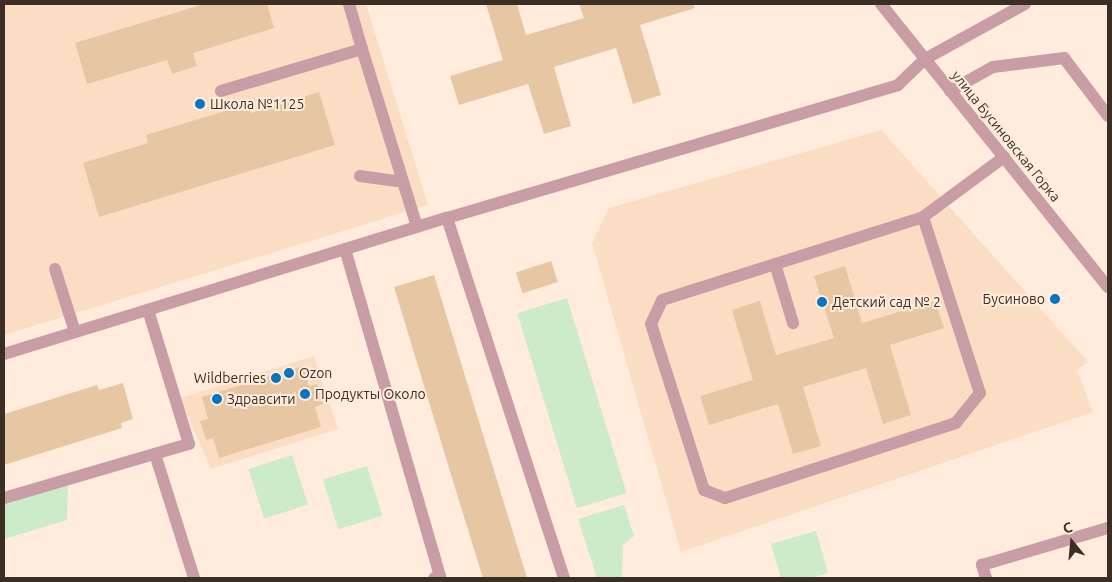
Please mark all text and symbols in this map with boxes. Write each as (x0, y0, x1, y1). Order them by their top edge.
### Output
street label: улица Бусиновская Горка (948, 67, 1064, 205)
place label: Школа №1125 (210, 96, 304, 112)
marker: Школа №1125 (194, 98, 206, 110)
place label: Бусиново (983, 291, 1045, 307)
marker: Бусиново (1049, 293, 1061, 305)
place label: Детский сад № 2 (832, 294, 941, 310)
marker: Детский сад № 2 (816, 296, 828, 308)
place label: Ozon (299, 365, 332, 381)
marker: Ozon (283, 367, 295, 379)
place label: Wildberries (194, 370, 266, 386)
marker: Wildberries (270, 372, 282, 384)
place label: Продукты Около (315, 386, 426, 402)
marker: Продукты Около (299, 388, 311, 400)
place label: Здравсити (227, 391, 295, 407)
marker: Здравсити (211, 393, 223, 405)
north arrow (1047, 517, 1097, 567)
text: С (1061, 519, 1074, 537)

